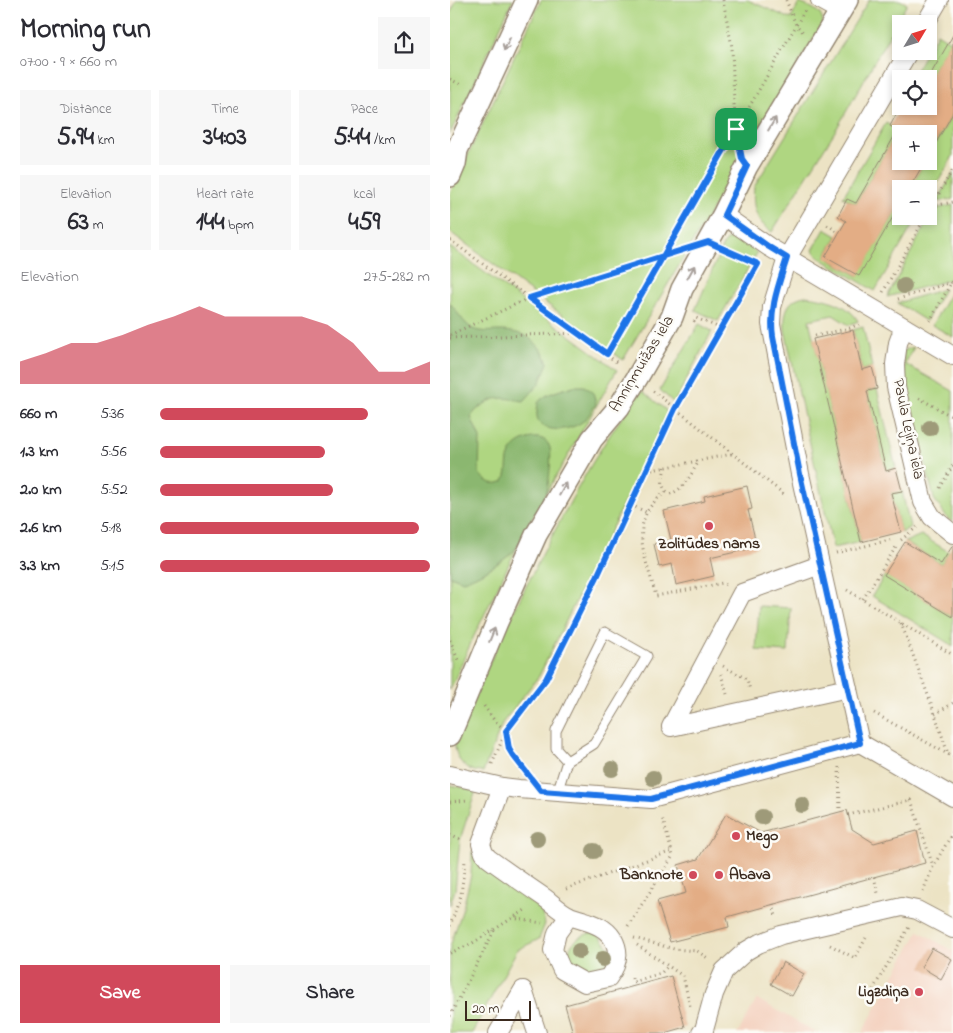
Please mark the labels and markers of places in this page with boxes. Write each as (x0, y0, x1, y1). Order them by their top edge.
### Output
pin (715, 108, 757, 150)
marker: Zolitūdes nams (703, 520, 715, 532)
place label: Zolitūdes nams (658, 532, 760, 556)
place label: Mego (746, 824, 778, 849)
marker: Mego (730, 830, 742, 842)
place label: Banknote (619, 863, 684, 887)
place label: Abava (729, 863, 771, 887)
marker: Banknote (687, 869, 699, 881)
marker: Abava (713, 869, 725, 881)
place label: Ligzdiņa (858, 980, 909, 1005)
marker: Ligzdiņa (913, 986, 925, 998)

